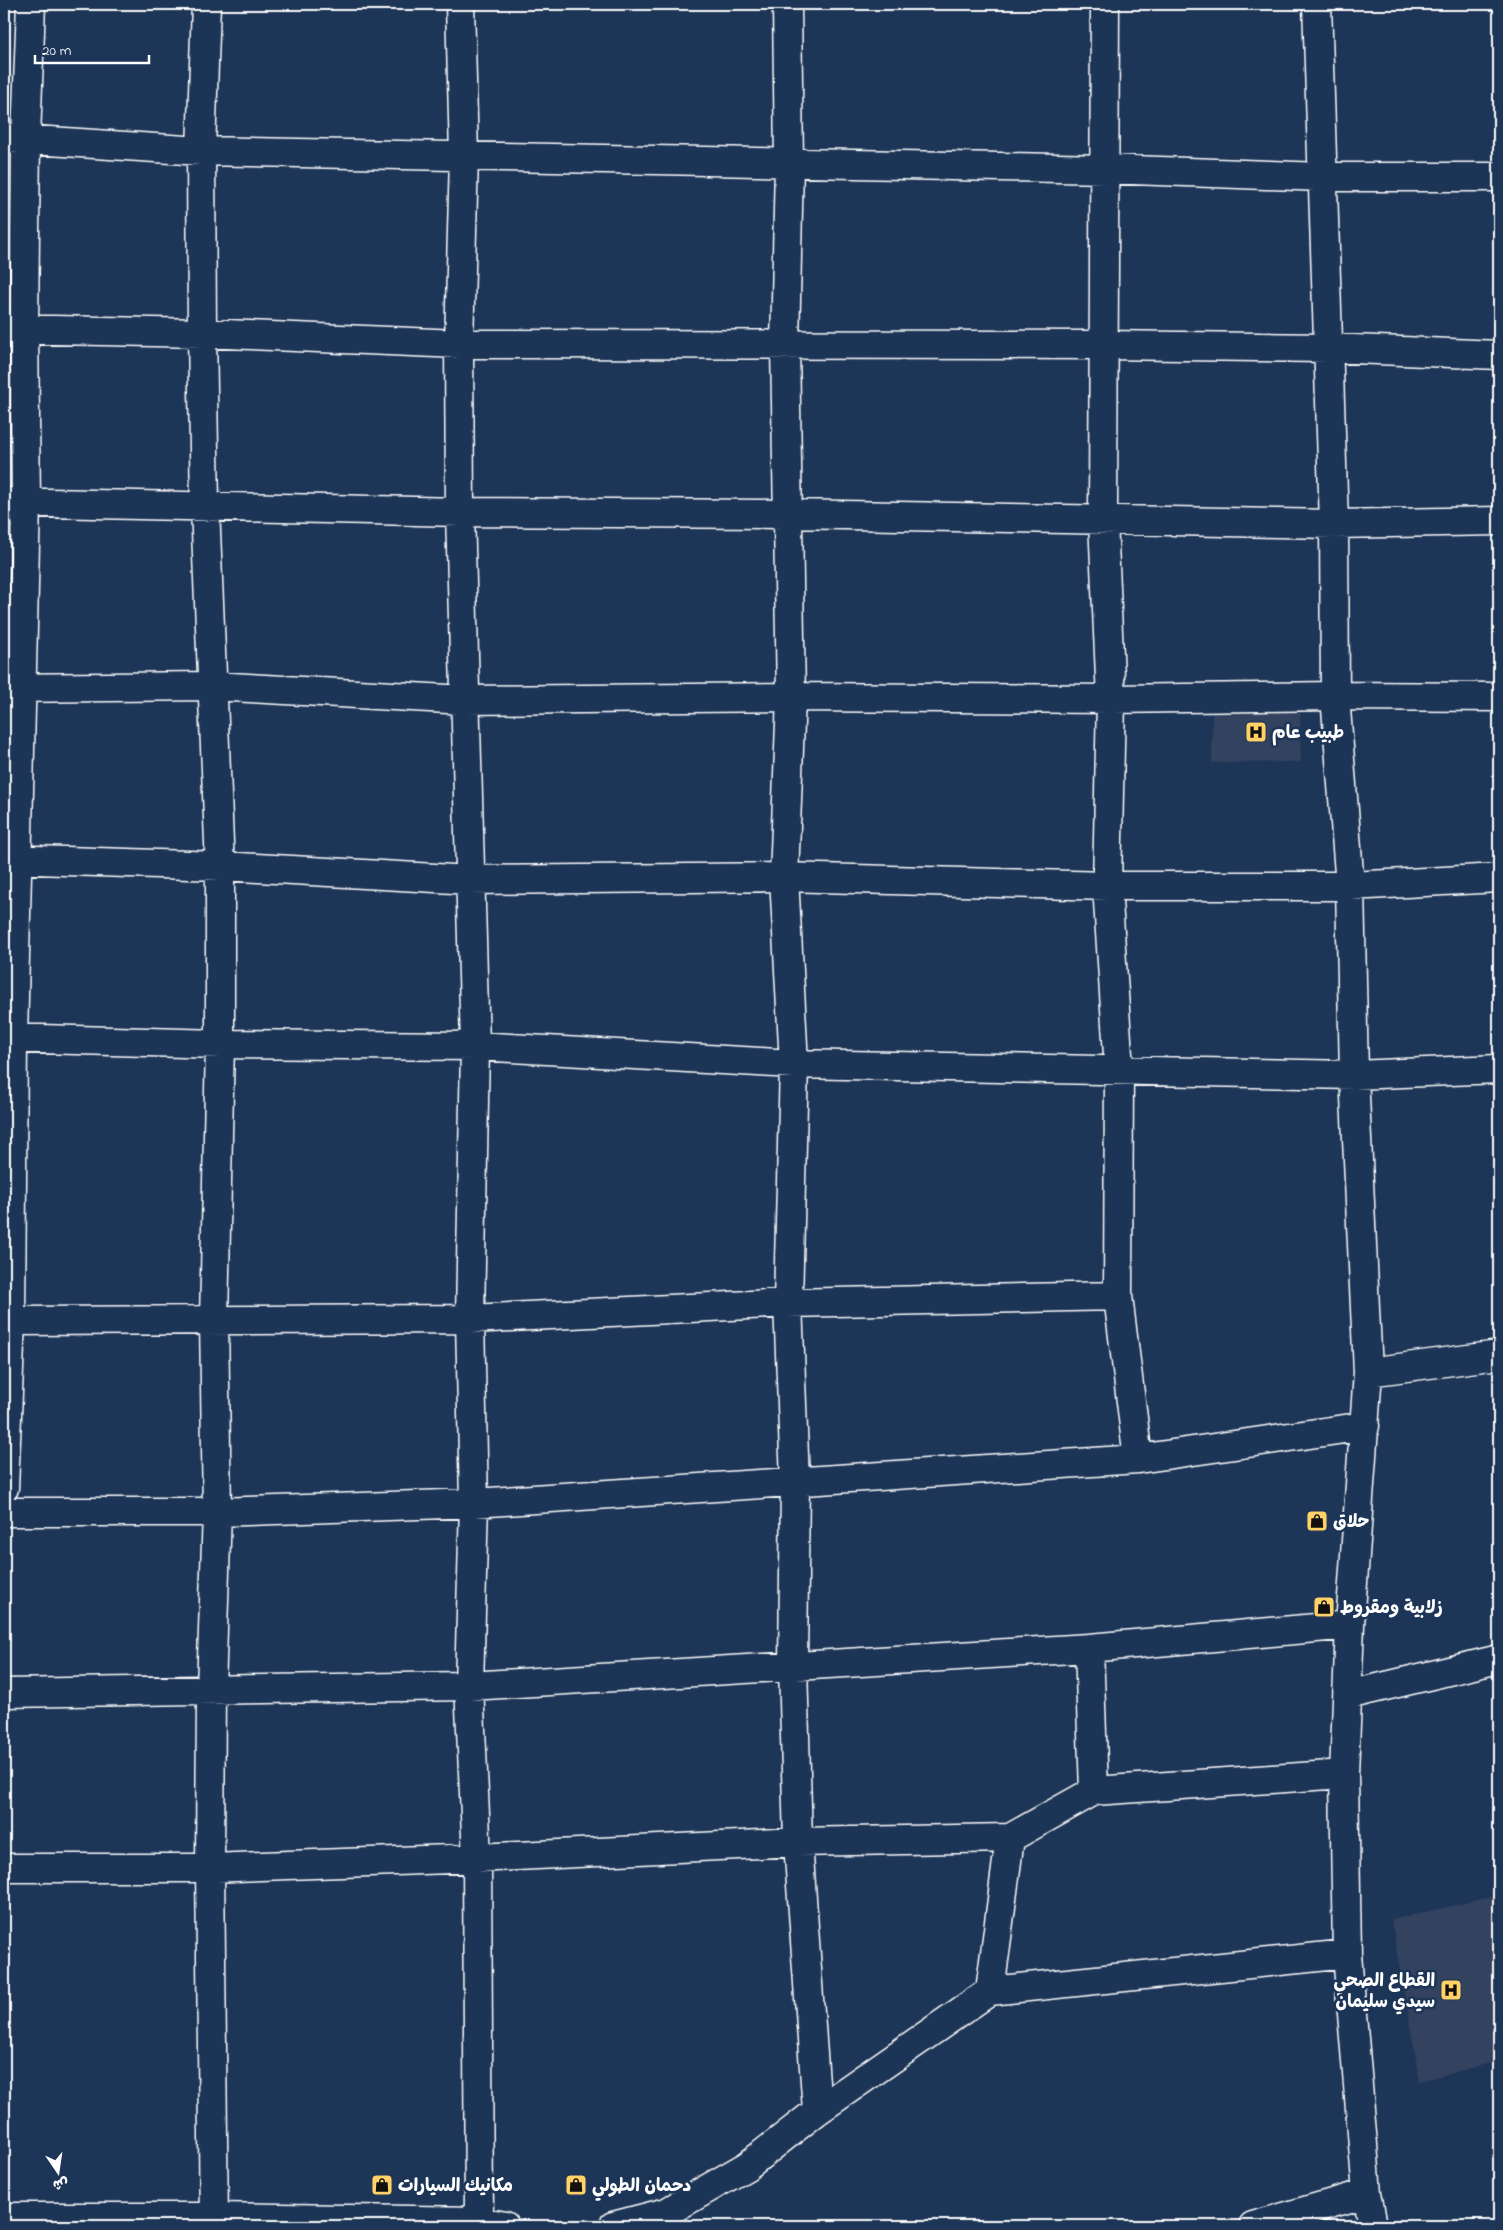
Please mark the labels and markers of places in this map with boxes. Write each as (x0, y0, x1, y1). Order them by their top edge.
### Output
hospital icon: طبيب عام (1244, 720, 1268, 744)
place label: طبيب عام (1272, 721, 1344, 747)
shop icon: حلاق (1305, 1509, 1329, 1533)
place label: حلاق (1333, 1510, 1370, 1536)
shop icon: زلابية ومقروط (1312, 1595, 1336, 1619)
place label: زلابية ومقروط (1340, 1596, 1443, 1622)
place label: القطاع الصحي سيدي سليمان (1333, 1969, 1435, 2016)
hospital icon: القطاع الصحي سيدي سليمان (1439, 1978, 1463, 2002)
shop icon: مكانيك السيارات (370, 2173, 394, 2197)
shop icon: دحمان الطولي (564, 2173, 588, 2197)
place label: مكانيك السيارات (398, 2174, 513, 2200)
place label: دحمان الطولي (592, 2174, 691, 2201)

